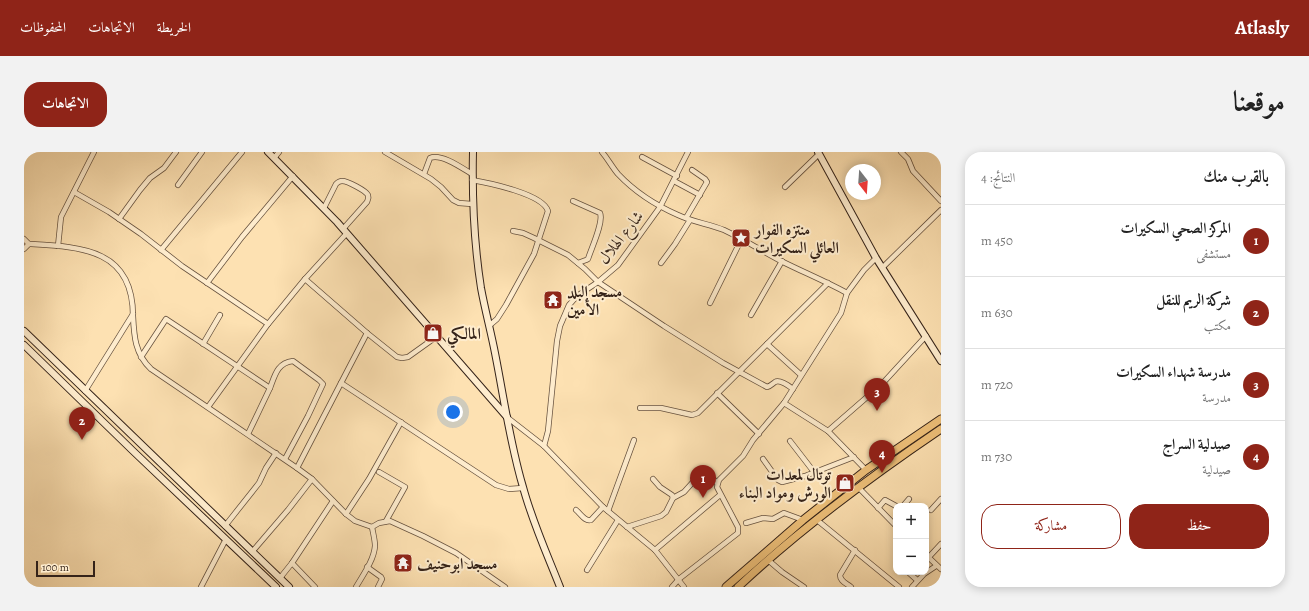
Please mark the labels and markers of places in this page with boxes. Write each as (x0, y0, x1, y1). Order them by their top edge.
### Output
place label: منتزه الفوار العائلي السكيرات (753, 219, 839, 263)
place icon: منتزه الفوار العائلي السكيرات (730, 227, 752, 249)
place label: مسجد البلد الأمين (567, 281, 622, 321)
temple icon: مسجد البلد الأمين (542, 289, 564, 311)
shop icon: المالكي (422, 322, 444, 344)
place label: المالكي (447, 323, 481, 349)
pin: 3 (864, 378, 890, 411)
pin: 2 (69, 407, 95, 440)
pin: 4 (869, 440, 895, 473)
place label: توتال لمعدات الورش ومواد البناء (739, 464, 832, 504)
pin: 1 (690, 465, 716, 498)
shop icon: توتال لمعدات الورش ومواد البناء (834, 472, 856, 494)
temple icon: مسجد ابوحنيف (392, 552, 414, 574)
place label: مسجد ابوحنيف (417, 553, 498, 575)

